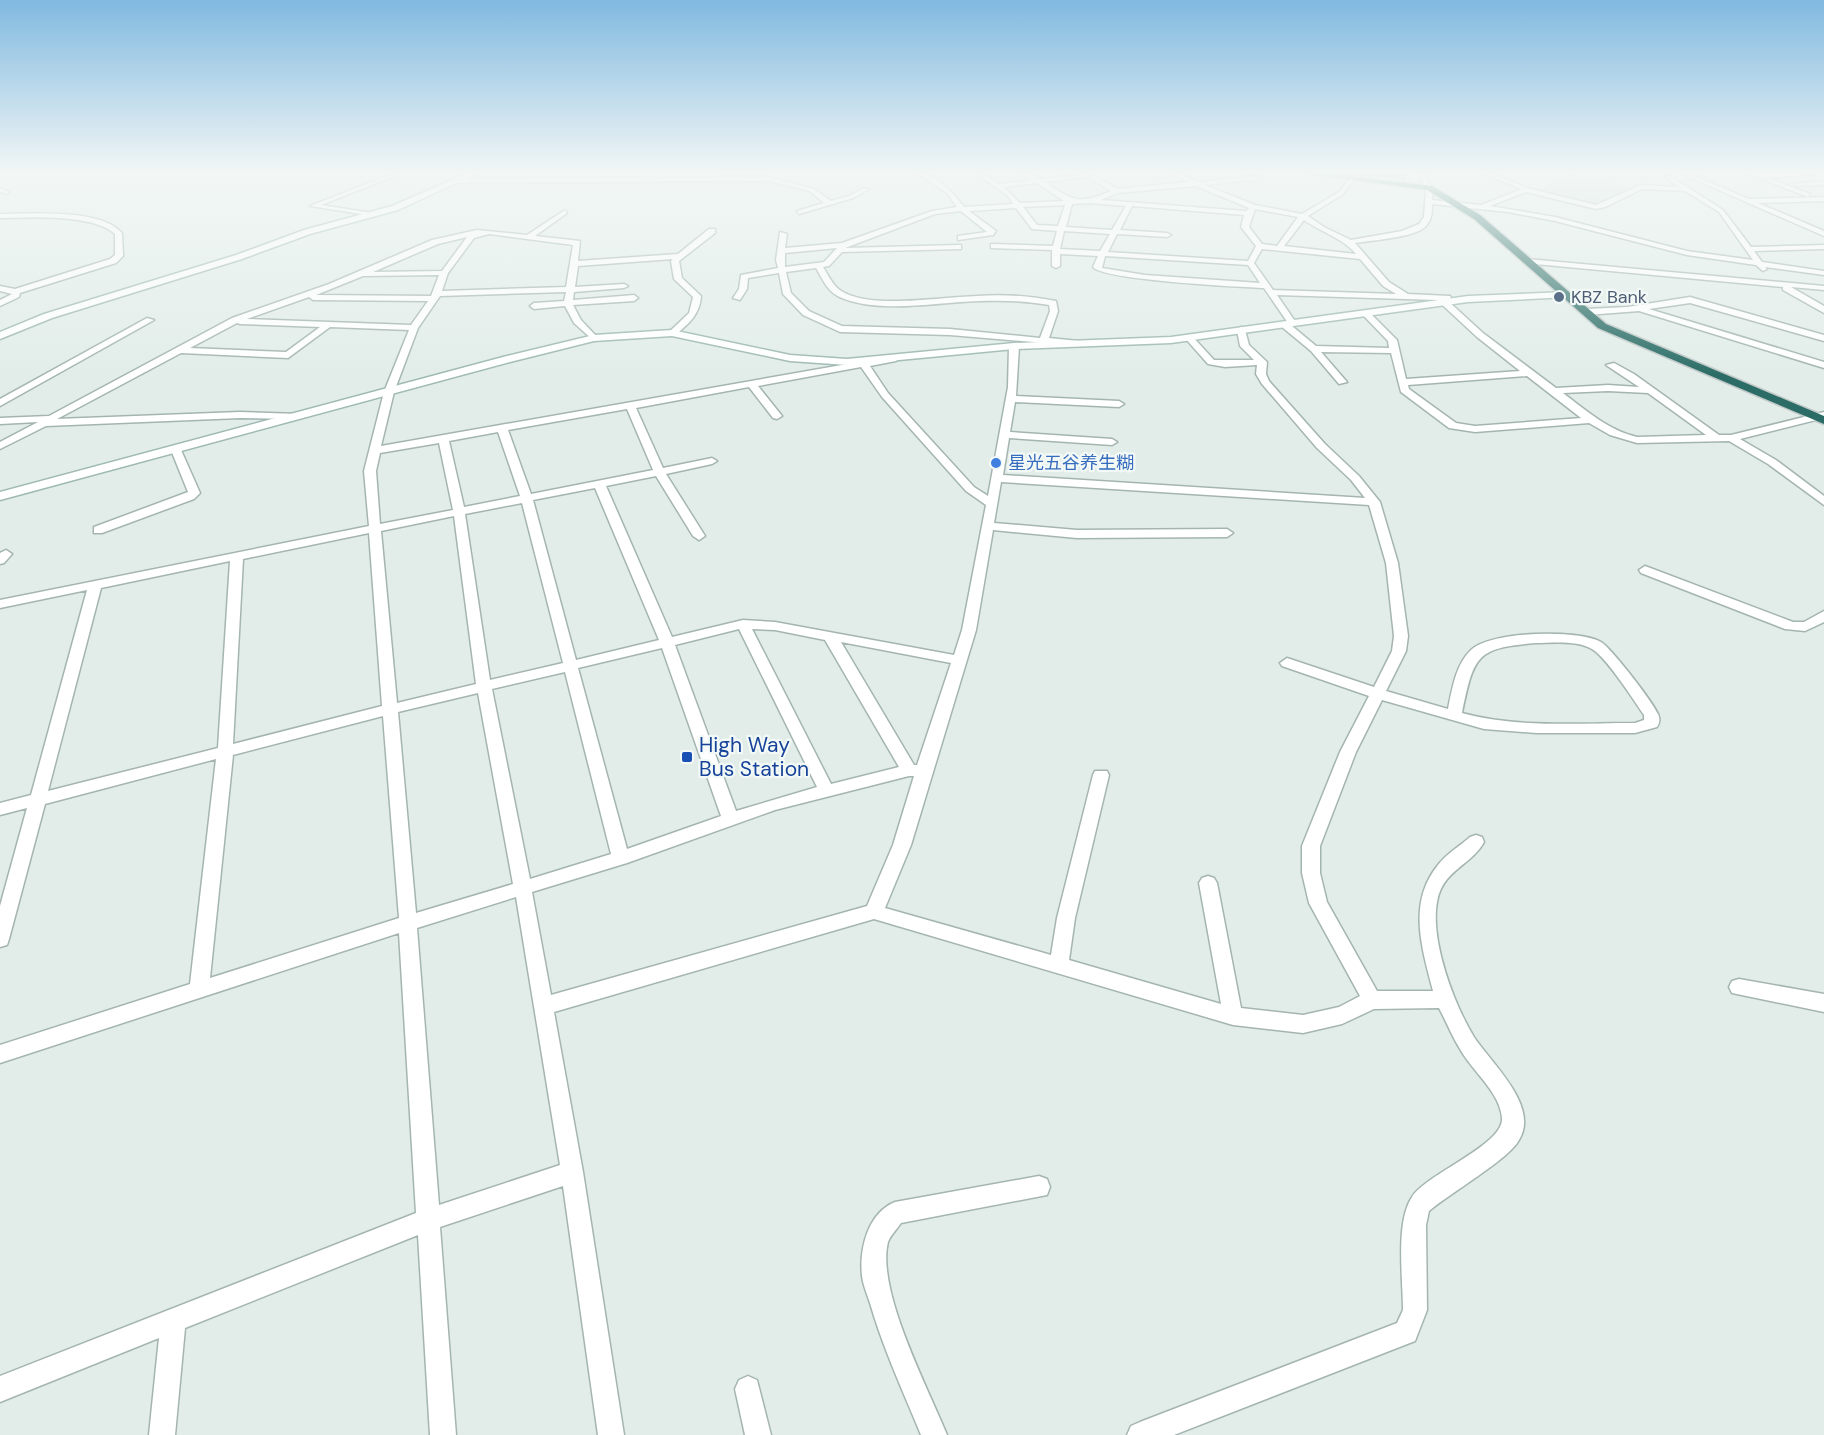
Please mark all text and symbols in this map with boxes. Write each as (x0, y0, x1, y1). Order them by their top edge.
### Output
place label: KBZ Bank (1571, 285, 1647, 309)
marker: KBZ Bank (1552, 290, 1566, 304)
place label: 星光五谷养生糊 (1008, 451, 1134, 475)
marker: 星光五谷养生糊 (989, 456, 1003, 470)
place label: High Way Bus Station (699, 731, 809, 783)
marker: High Way Bus Station (680, 750, 694, 764)

